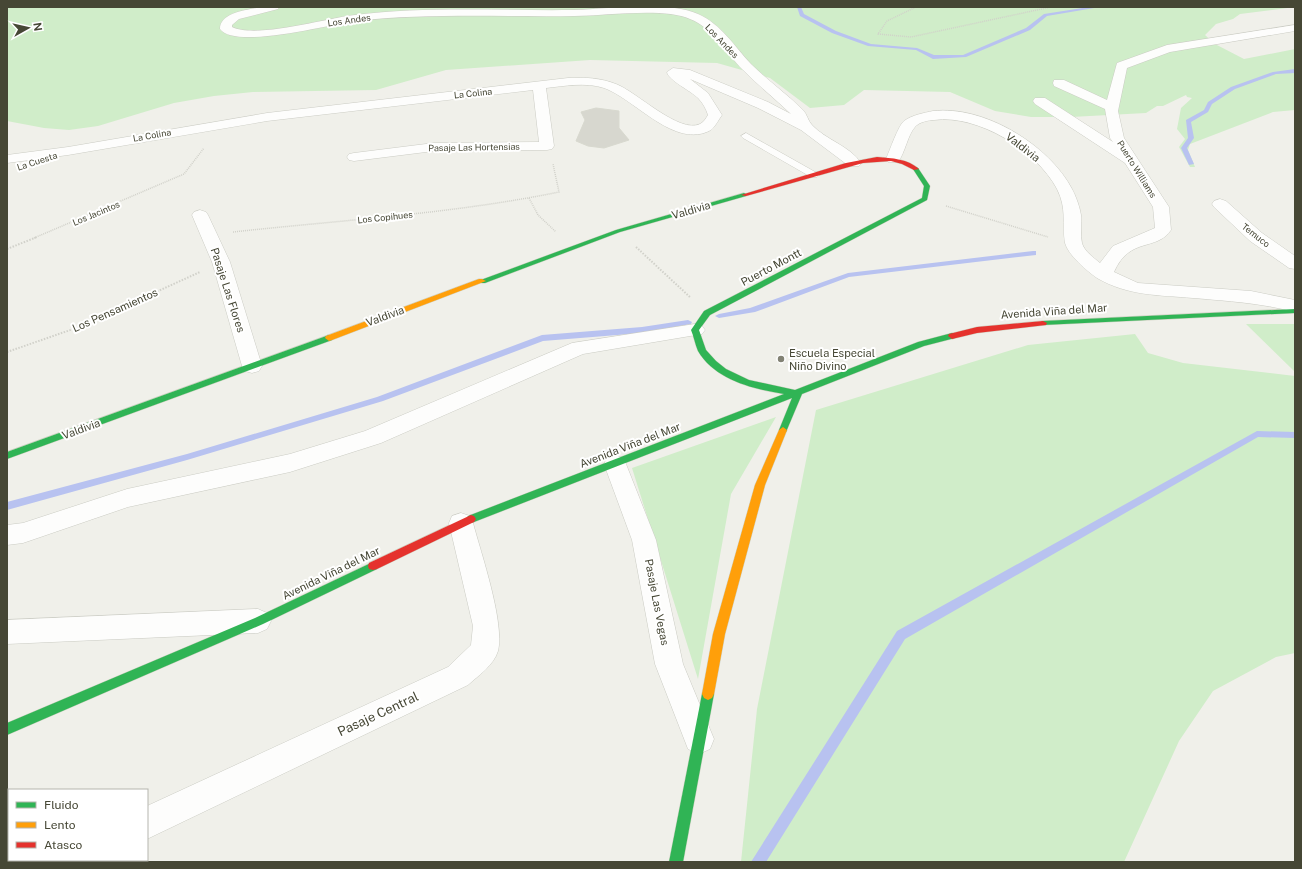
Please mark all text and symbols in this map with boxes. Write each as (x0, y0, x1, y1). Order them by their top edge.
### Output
north arrow (8, 8, 48, 48)
street label: Los Andes (327, 11, 372, 28)
text: N (31, 22, 44, 32)
street label: Los Andes (703, 22, 741, 61)
street label: La Colina (453, 86, 493, 100)
street label: La Colina (132, 126, 172, 144)
street label: Valdivia (1004, 130, 1042, 164)
street label: Puerto Williams (1115, 138, 1159, 200)
street label: Pasaje Las Hortensias (428, 141, 520, 153)
street label: La Cuesta (16, 149, 59, 173)
street label: Los Jacintos (71, 198, 122, 228)
street label: Valdivia (670, 199, 712, 221)
street label: Los Copihues (357, 209, 414, 225)
street label: Temuco (1240, 221, 1272, 249)
street label: Pasaje Las Flores (209, 246, 248, 334)
street label: Puerto Montt (739, 246, 803, 288)
street label: Los Pensamientos (70, 286, 160, 334)
street label: Avenida Viña del Mar (1000, 301, 1108, 321)
street label: Valdivia (364, 304, 406, 328)
place label: Escuela Especial Niño Divino (789, 347, 875, 372)
marker: Escuela Especial Niño Divino (776, 354, 786, 364)
street label: Valdivia (60, 417, 102, 441)
street label: Avenida Viña del Mar (578, 420, 682, 470)
street label: Avenida Viña del Mar (280, 544, 382, 602)
street label: Pasaje Las Vegas (643, 558, 671, 647)
street label: Pasaje Central (335, 689, 421, 739)
legend (8, 789, 148, 861)
text: Fluido (44, 798, 79, 812)
text: Lento (44, 818, 76, 832)
text: Atasco (44, 838, 83, 852)

